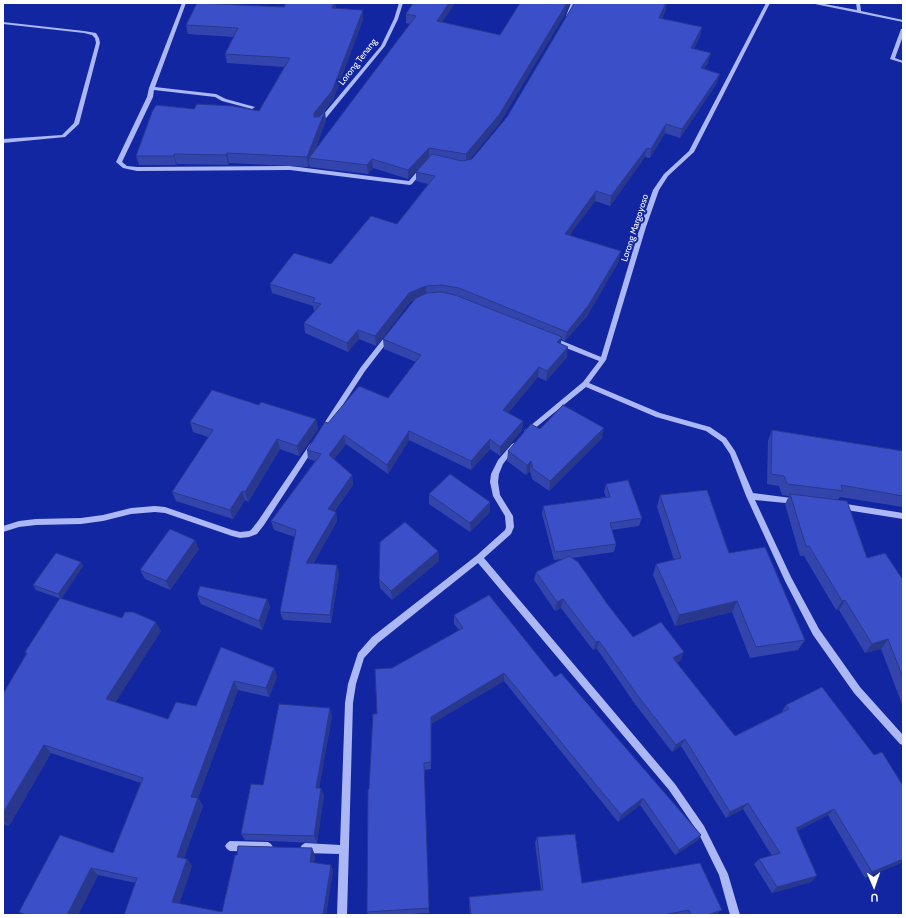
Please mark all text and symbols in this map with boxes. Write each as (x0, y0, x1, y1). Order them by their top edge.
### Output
street label: Lorong Tenang (336, 37, 380, 87)
street label: Lorong Margoyoso (619, 193, 651, 263)
north arrow (854, 866, 894, 906)
text: U (870, 891, 879, 905)

